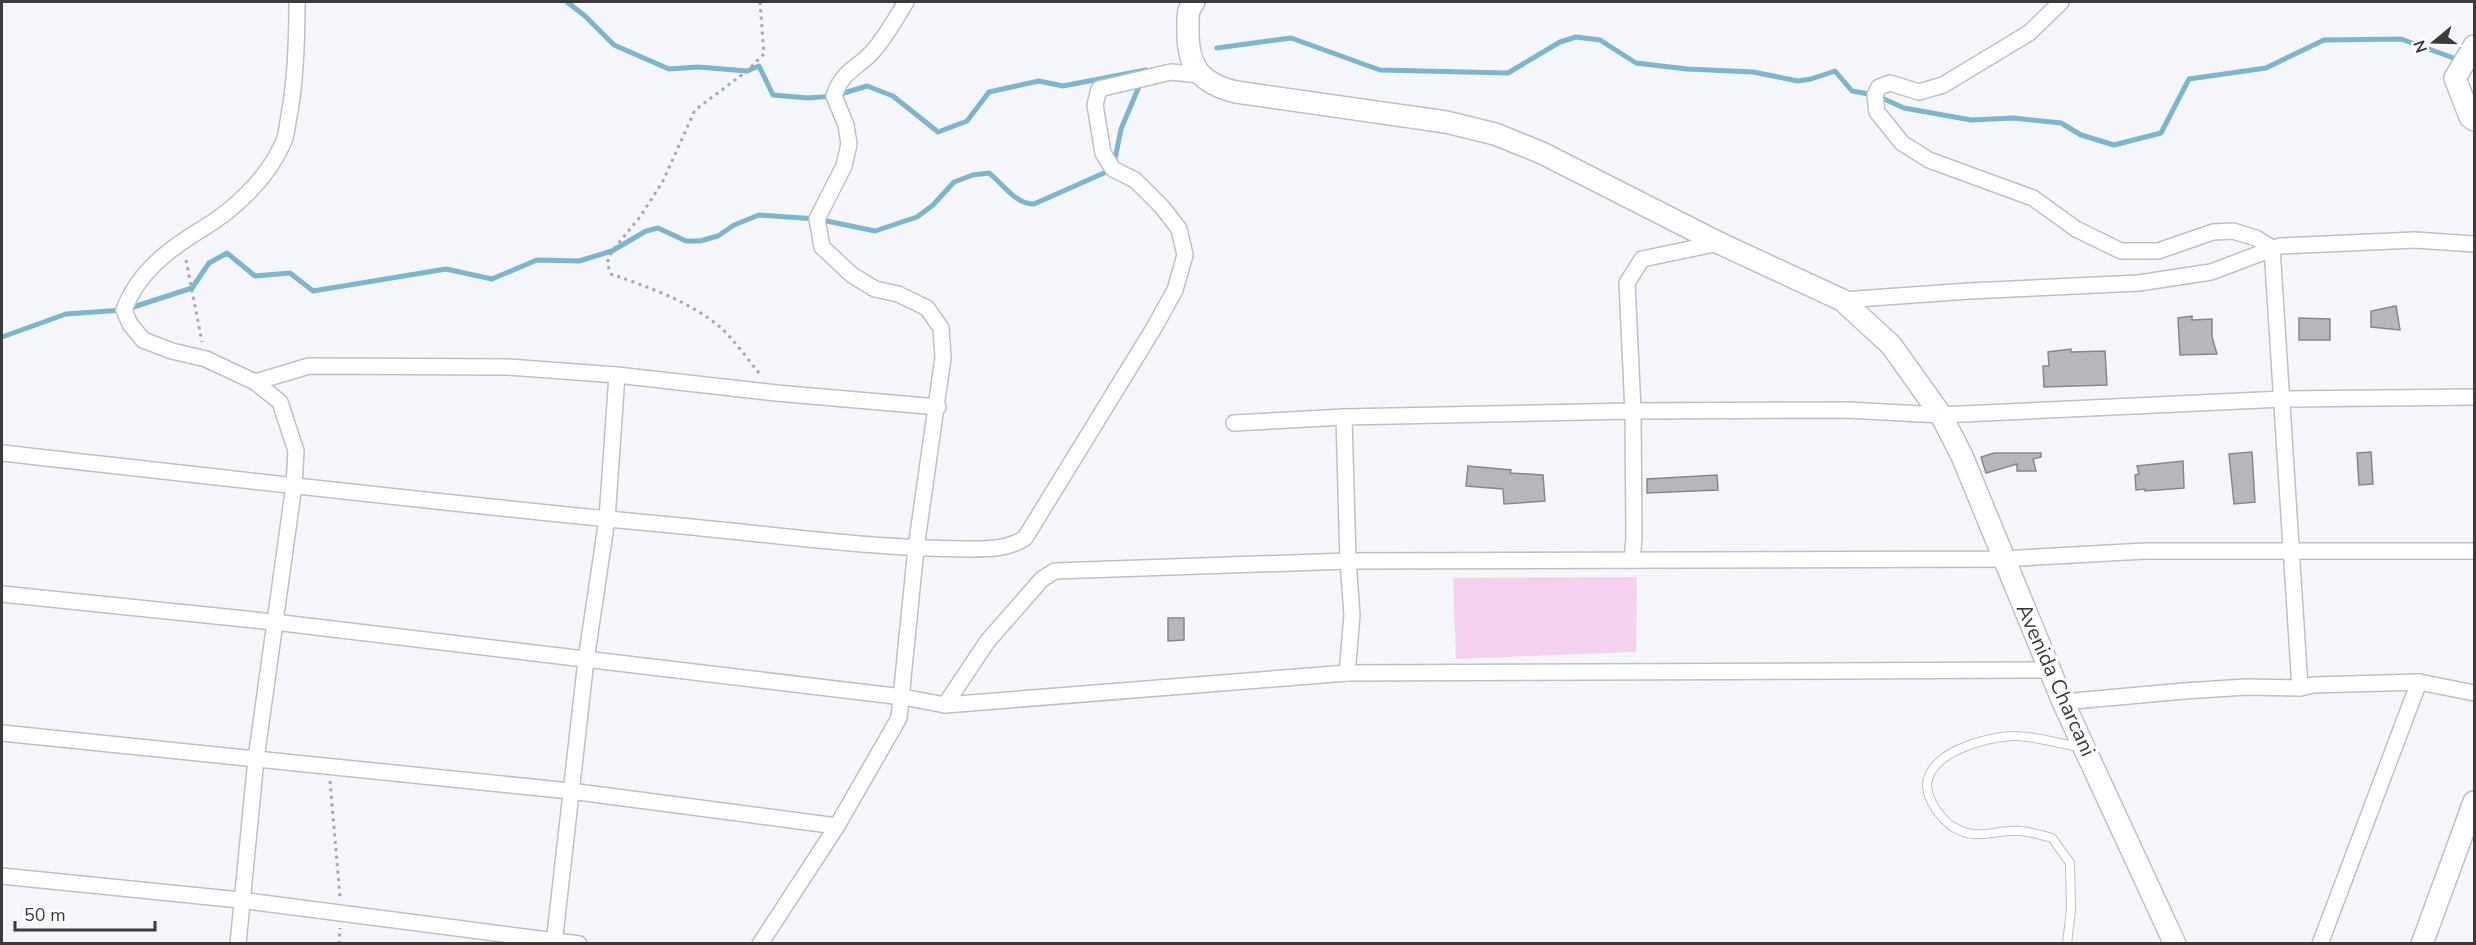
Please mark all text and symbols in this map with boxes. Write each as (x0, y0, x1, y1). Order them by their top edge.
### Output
north arrow (2404, 12, 2464, 72)
text: N (2408, 37, 2433, 56)
street label: Avenida Charcani (2010, 599, 2102, 761)
scale bar (15, 894, 154, 932)
text: 50 m (24, 903, 66, 927)

